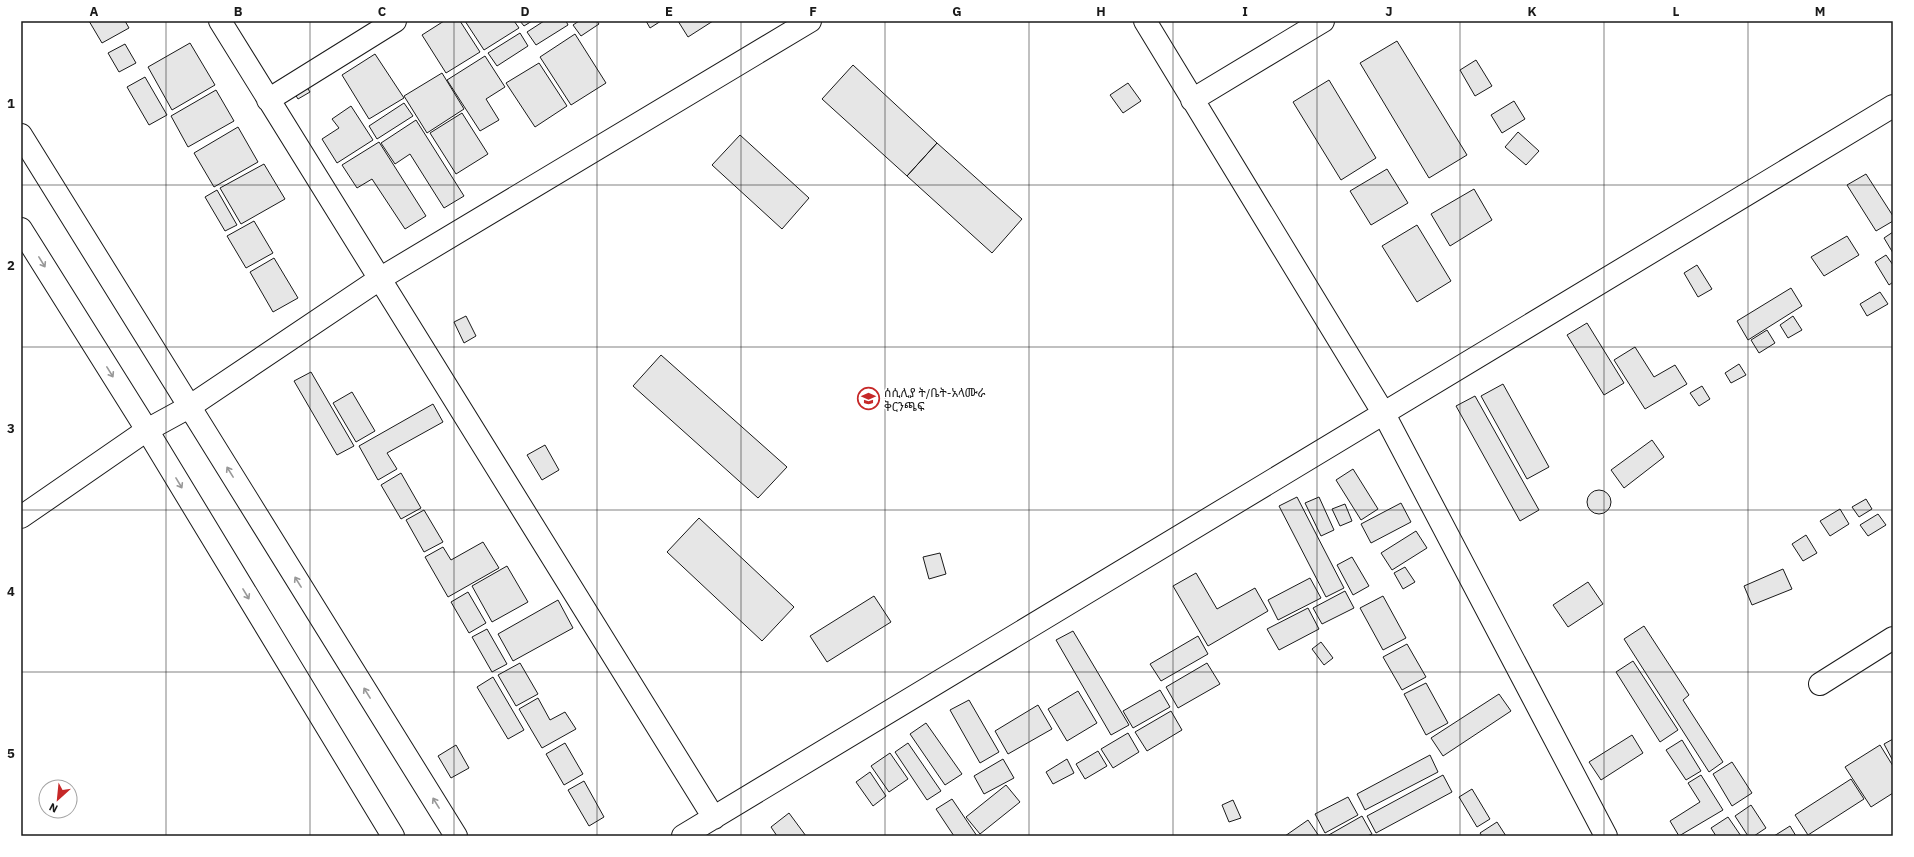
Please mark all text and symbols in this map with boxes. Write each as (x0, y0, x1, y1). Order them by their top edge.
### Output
text: A (90, 3, 99, 20)
text: B (234, 3, 243, 20)
text: C (378, 3, 387, 20)
text: D (520, 3, 530, 20)
text: E (665, 3, 673, 20)
text: F (809, 3, 817, 20)
text: G (952, 3, 962, 20)
text: H (1096, 3, 1106, 20)
text: I (1242, 3, 1248, 20)
text: J (1385, 3, 1393, 20)
text: K (1527, 3, 1537, 20)
text: L (1673, 3, 1680, 20)
text: M (1815, 3, 1825, 20)
text: 1 (7, 95, 15, 112)
one-way arrow (38, 256, 46, 268)
text: 2 (7, 257, 15, 274)
one-way arrow (107, 366, 115, 378)
place label: ሰሲሊያ ት/ቤት-አላሙራ ቅርንጫፍ (884, 385, 986, 414)
school or university icon: ሰሲሊያ ት/ቤት-አላሙራ ቅርንጫፍ (856, 386, 882, 412)
text: 3 (7, 420, 15, 437)
one-way arrow (225, 466, 233, 478)
one-way arrow (175, 477, 183, 489)
one-way arrow (294, 576, 302, 588)
text: 4 (7, 583, 15, 600)
one-way arrow (242, 588, 250, 599)
one-way arrow (363, 687, 371, 698)
text: 5 (7, 745, 15, 762)
north arrow (38, 779, 78, 819)
one-way arrow (431, 797, 439, 809)
text: N (47, 800, 60, 816)

